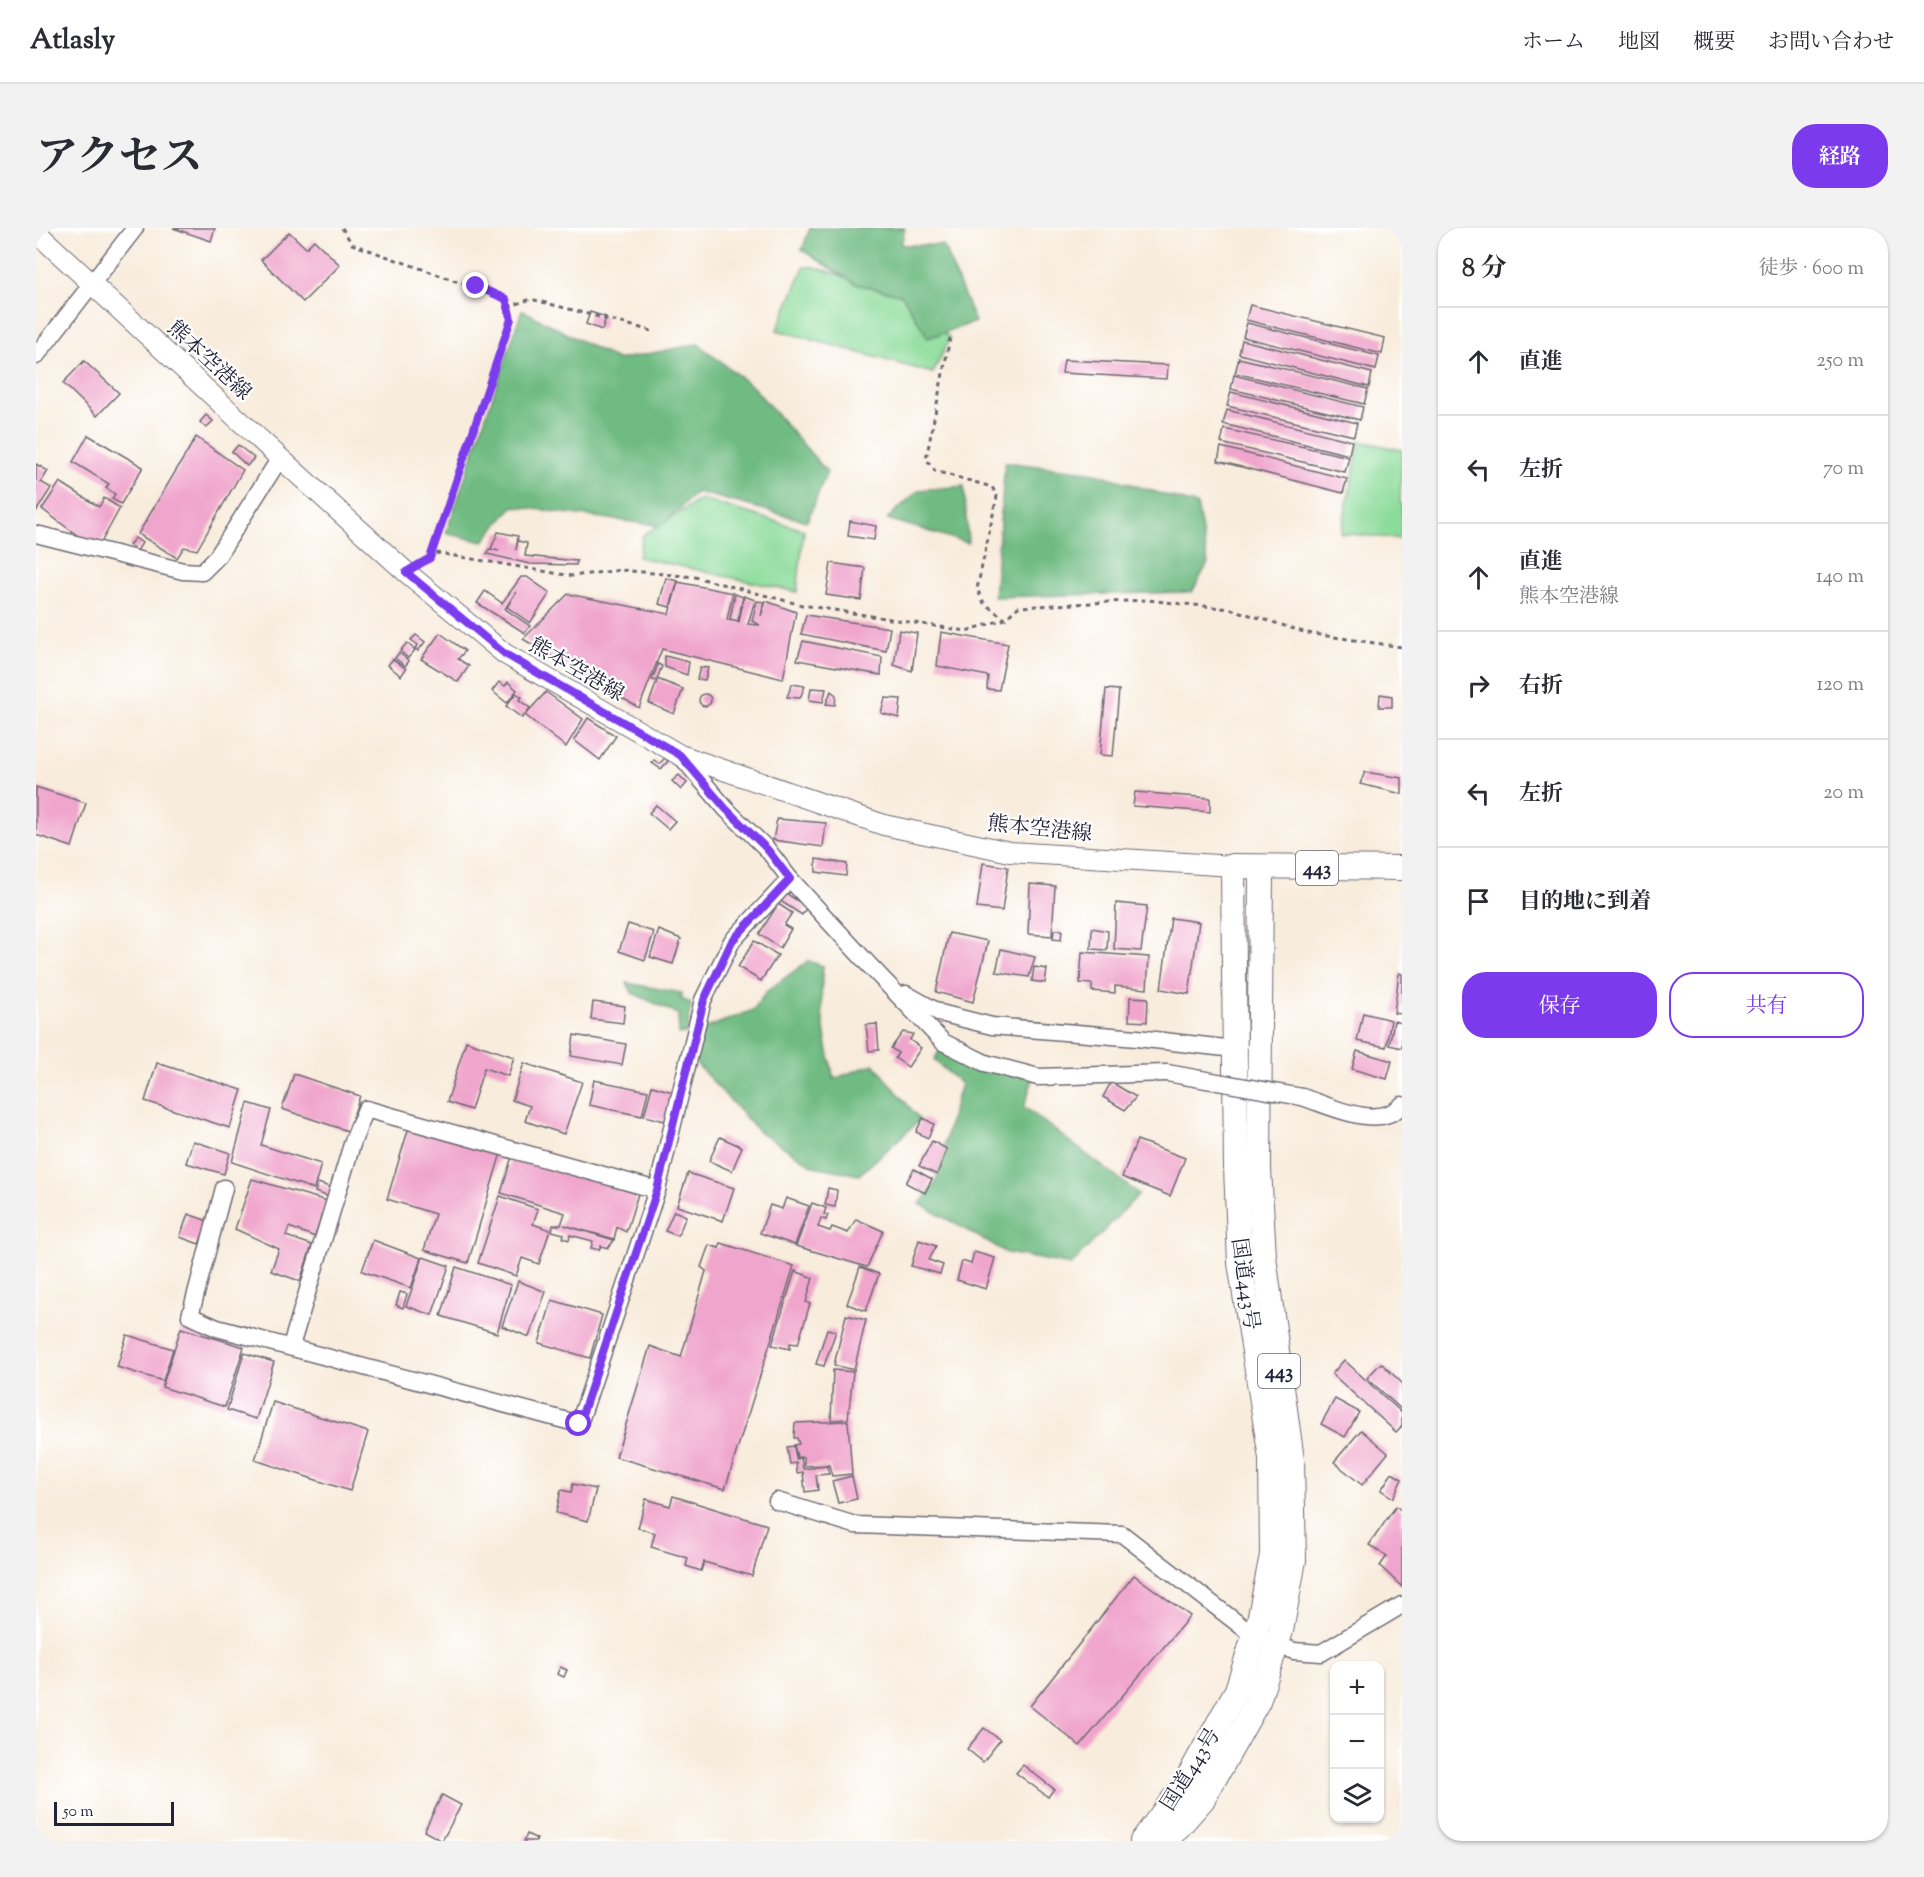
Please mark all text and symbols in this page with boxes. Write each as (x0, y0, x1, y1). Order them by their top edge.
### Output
text: Atlasly (30, 21, 115, 61)
text: ホーム (1522, 28, 1585, 58)
text: 地図 (1618, 28, 1660, 58)
text: 概要 (1693, 28, 1735, 58)
text: お問い合わせ (1768, 28, 1894, 58)
button: 経路 (1792, 124, 1888, 188)
text: アクセス (36, 130, 203, 190)
text: 8 分 (1462, 251, 1507, 288)
text: 徒歩 · 600 m (1759, 255, 1864, 284)
route end (462, 272, 488, 298)
street label: 熊本空港線 (160, 315, 257, 408)
icon: ahead (1462, 345, 1495, 378)
text: 直進 (1519, 347, 1563, 379)
text: 250 m (1816, 347, 1864, 376)
icon: left (1462, 453, 1495, 486)
text: 左折 (1519, 455, 1563, 487)
text: 70 m (1823, 455, 1864, 484)
text: 直進 (1519, 547, 1563, 579)
icon: ahead (1462, 561, 1495, 594)
text: 140 m (1816, 563, 1864, 592)
text: 熊本空港線 (1519, 583, 1619, 612)
street label: 熊本空港線 (523, 631, 629, 710)
icon: right (1462, 669, 1495, 702)
text: 右折 (1519, 671, 1563, 703)
text: 120 m (1816, 671, 1864, 700)
icon: left (1462, 777, 1495, 810)
text: 左折 (1519, 779, 1563, 811)
text: 20 m (1823, 779, 1864, 808)
street label: 熊本空港線 (986, 810, 1094, 850)
road number: 443 (1296, 851, 1338, 885)
icon: arrive (1462, 885, 1495, 918)
text: 目的地に到着 (1519, 887, 1651, 919)
button: 保存 (1462, 972, 1657, 1038)
button: 共有 (1669, 972, 1864, 1038)
street label: 国道443号 (1223, 1236, 1265, 1332)
road number: 443 (1258, 1354, 1300, 1388)
route start (565, 1410, 591, 1436)
map controls (1330, 1661, 1384, 1823)
button: + (1330, 1661, 1384, 1715)
button: − (1330, 1715, 1384, 1769)
street label: 国道443号 (1154, 1723, 1229, 1817)
button: layers (1330, 1769, 1384, 1823)
scale bar (54, 1799, 174, 1826)
text: 50 m (63, 1801, 94, 1824)

